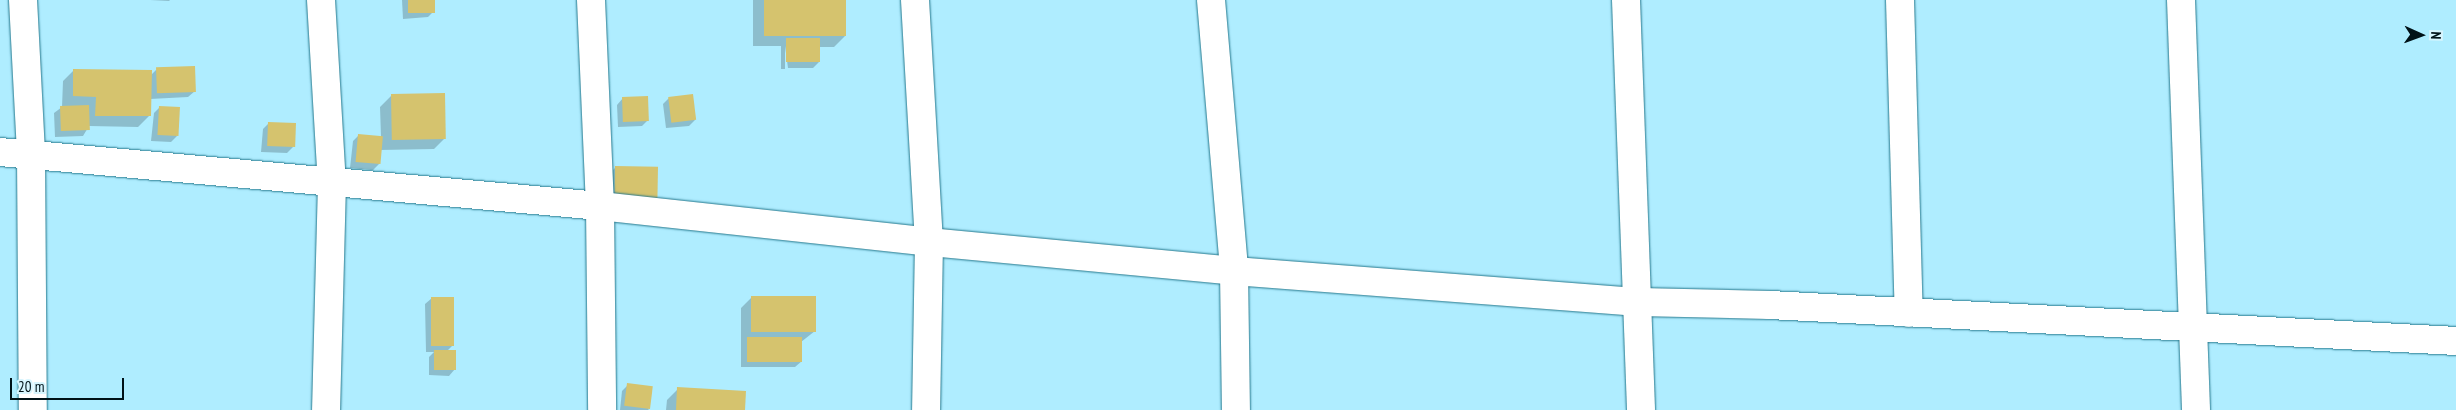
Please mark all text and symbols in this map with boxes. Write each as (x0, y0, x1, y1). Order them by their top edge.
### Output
north arrow (2396, 10, 2446, 60)
text: N (2427, 31, 2445, 40)
scale bar (12, 368, 126, 400)
text: 20 m (18, 377, 44, 396)

